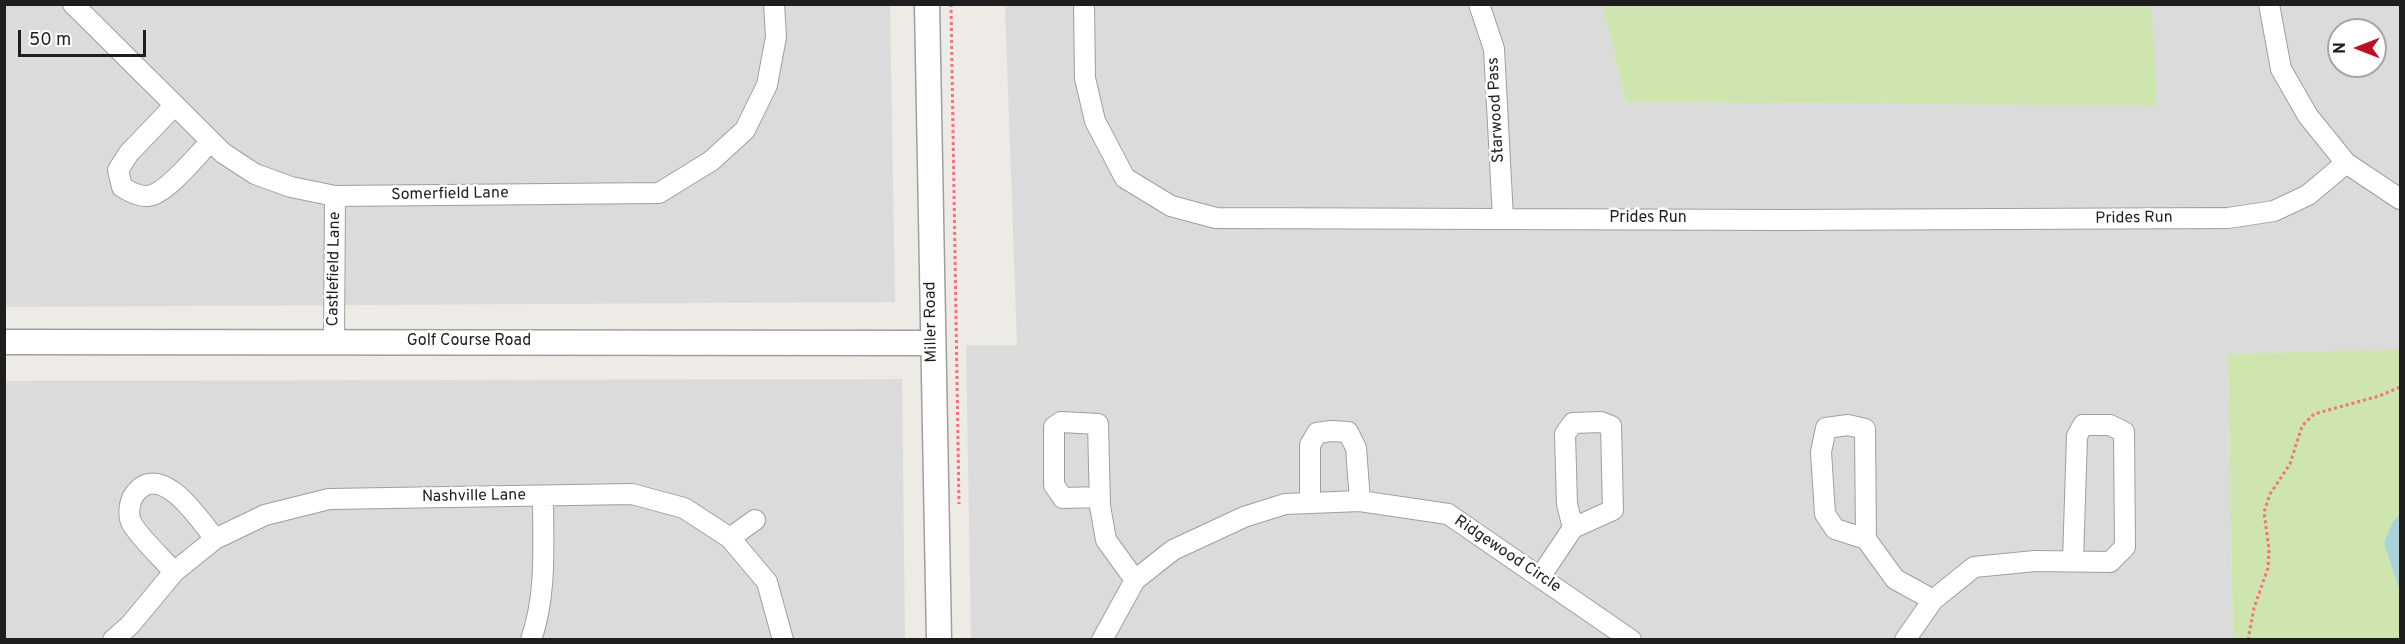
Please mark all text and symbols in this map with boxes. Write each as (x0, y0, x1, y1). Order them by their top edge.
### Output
scale bar (21, 18, 148, 56)
north arrow (2327, 18, 2387, 78)
text: 50 m (29, 29, 71, 52)
text: N (2331, 42, 2351, 54)
street label: Starwood Pass (1485, 57, 1509, 163)
street label: Somerfield Lane (391, 184, 509, 206)
street label: Prides Run (1609, 209, 1687, 229)
street label: Prides Run (2095, 209, 2173, 229)
street label: Castlefield Lane (324, 211, 346, 327)
street label: Miller Road (922, 281, 942, 363)
street label: Golf Course Road (407, 332, 531, 352)
street label: Nashville Lane (422, 486, 526, 508)
street label: Ridgewood Circle (1450, 512, 1564, 598)

